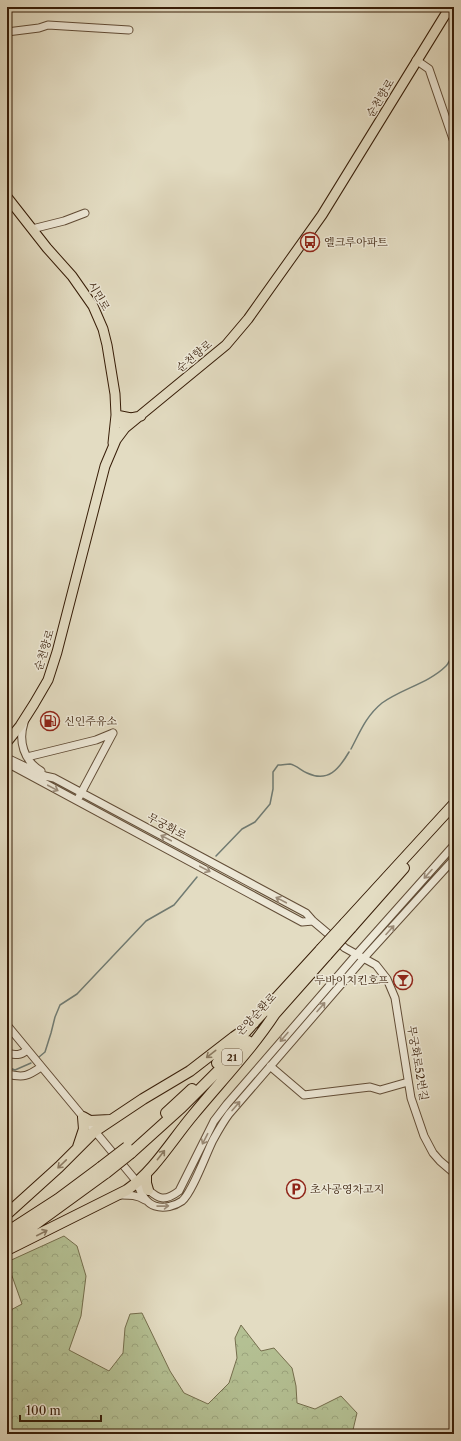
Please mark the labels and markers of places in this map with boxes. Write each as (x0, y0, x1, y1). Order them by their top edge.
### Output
bus stop icon: 엘크루아파트 (299, 231, 321, 253)
place label: 엘크루아파트 (324, 235, 388, 249)
fuel station icon: 신인주유소 (39, 710, 61, 732)
place label: 신인주유소 (64, 714, 118, 728)
bar icon: 두바이치킨호프 (392, 969, 414, 991)
place label: 두바이치킨호프 (315, 973, 389, 987)
parking icon: 초사공영차고지 (285, 1178, 307, 1200)
place label: 초사공영차고지 (310, 1182, 384, 1196)

